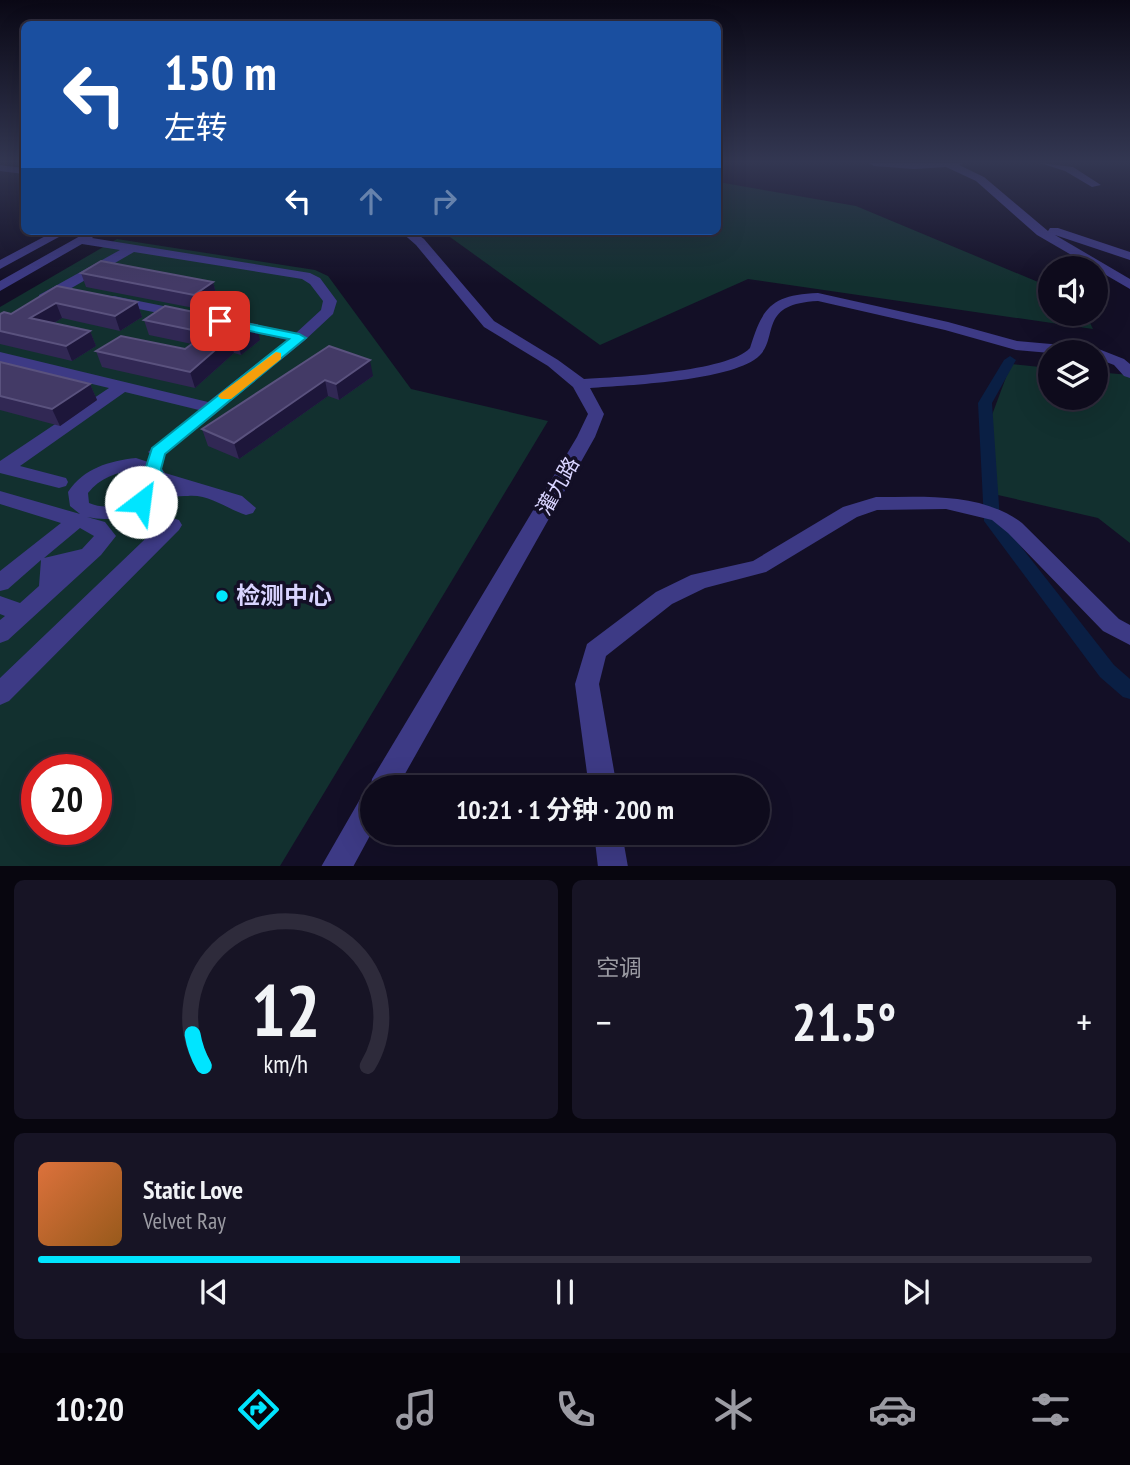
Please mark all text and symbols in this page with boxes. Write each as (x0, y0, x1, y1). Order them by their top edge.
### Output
text: 150 m (164, 40, 277, 104)
icon: left (49, 49, 140, 140)
text: 左转 (164, 106, 228, 148)
icon: left (279, 182, 317, 220)
icon: ahead (352, 182, 390, 220)
icon: right (425, 182, 463, 220)
map controls (1038, 256, 1108, 410)
button: sound (1038, 256, 1108, 326)
pin (190, 291, 250, 351)
icon: arrive (201, 302, 239, 340)
button: layers (1038, 340, 1108, 410)
street label: 灌九路 (530, 452, 585, 520)
position arrow (104, 465, 178, 539)
place label: 检测中心 (236, 580, 332, 611)
marker: 检测中心 (214, 588, 230, 604)
speed limit sign: 20 (21, 754, 112, 845)
text: 10:21 · 1 分钟 · 200 m (456, 793, 674, 826)
text: 空调 (596, 953, 642, 982)
text: 12 (251, 962, 321, 1056)
text: 21.5° (792, 988, 896, 1055)
text: − (596, 997, 612, 1046)
text: + (1076, 997, 1092, 1046)
text: km/h (264, 1047, 308, 1079)
text: Static Love (143, 1173, 243, 1206)
text: Velvet Ray (143, 1206, 226, 1235)
icon: previous (195, 1273, 233, 1311)
icon: pause (546, 1273, 584, 1311)
icon: next (897, 1273, 935, 1311)
icon: directions (234, 1385, 283, 1434)
icon: music (392, 1385, 441, 1434)
icon: phone (551, 1385, 600, 1434)
icon: climate (709, 1385, 758, 1434)
icon: car (868, 1385, 917, 1434)
icon: filters (1026, 1385, 1075, 1434)
text: 10:20 (55, 1388, 124, 1430)

